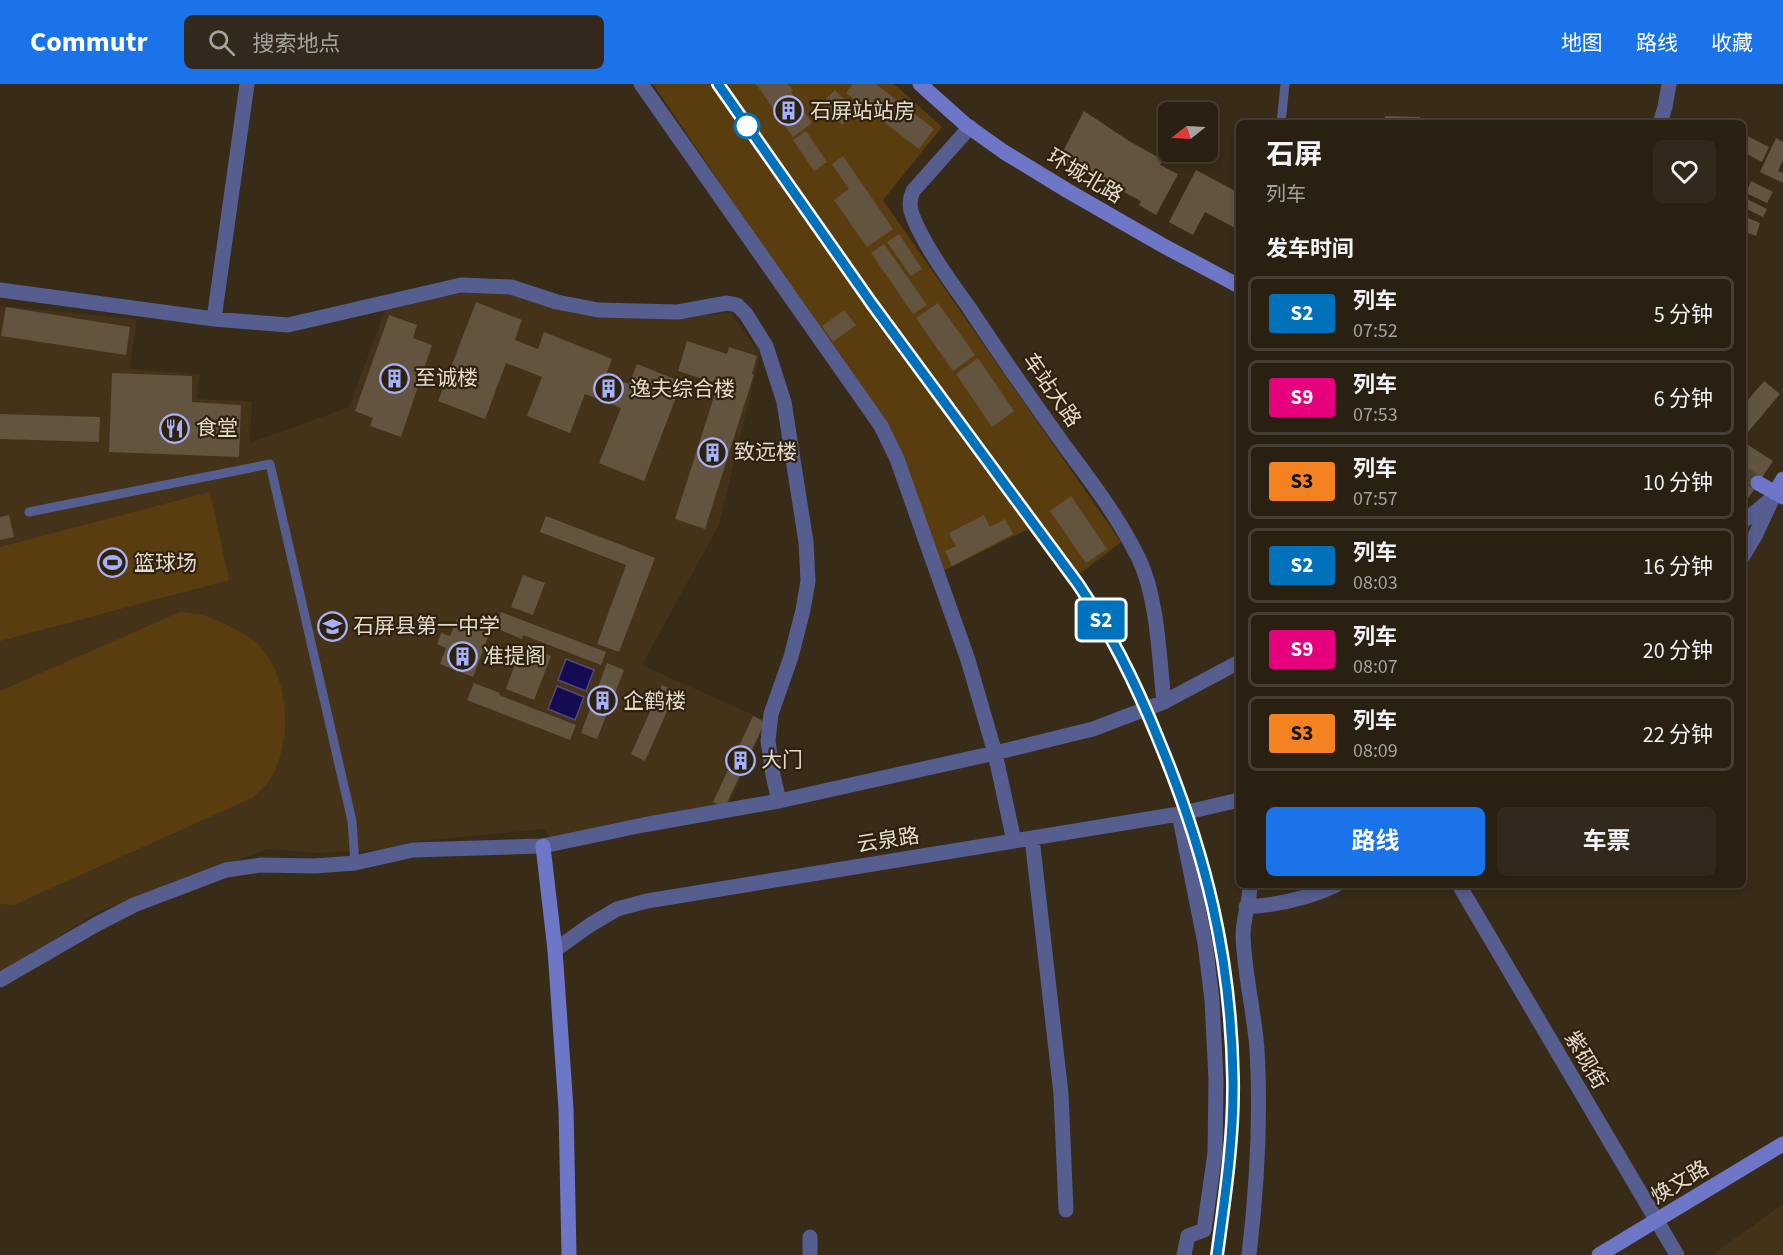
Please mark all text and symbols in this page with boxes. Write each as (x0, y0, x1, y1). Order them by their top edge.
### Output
search box (184, 15, 604, 69)
text: Commutr (30, 22, 148, 62)
icon: search (205, 26, 238, 59)
text: 搜索地点 (253, 28, 341, 60)
text: 地图 (1561, 28, 1603, 58)
text: 路线 (1636, 28, 1678, 58)
text: 收藏 (1711, 28, 1753, 58)
building icon: 石屏站站房 (773, 95, 805, 127)
place label: 石屏站站房 (810, 96, 915, 126)
north arrow (1158, 102, 1218, 162)
map controls (1158, 102, 1218, 162)
unlabelled marker (734, 113, 760, 139)
text: 石屏 (1266, 135, 1322, 175)
button: heart (1653, 140, 1716, 203)
street label: 环城北路 (1041, 142, 1129, 210)
text: 列车 (1266, 181, 1306, 209)
text: 发车时间 (1266, 233, 1354, 265)
text: 列车 (1353, 285, 1397, 317)
text: S2 (1291, 298, 1313, 328)
text: 5 分钟 (1654, 299, 1713, 331)
text: 07:52 (1353, 317, 1398, 345)
street label: 车站大路 (1016, 347, 1088, 433)
building icon: 至诚楼 (378, 362, 410, 394)
place label: 至诚楼 (415, 363, 478, 393)
text: 列车 (1353, 369, 1397, 401)
building icon: 逸夫综合楼 (593, 373, 625, 405)
place label: 逸夫综合楼 (630, 374, 735, 404)
text: S9 (1291, 382, 1313, 412)
text: 6 分钟 (1654, 383, 1713, 415)
text: 07:53 (1353, 401, 1398, 429)
restaurant icon: 食堂 (159, 412, 191, 444)
place label: 食堂 (196, 413, 238, 443)
building icon: 致远楼 (697, 436, 729, 468)
place label: 致远楼 (734, 437, 797, 467)
text: 列车 (1353, 453, 1397, 485)
text: S3 (1291, 466, 1313, 496)
text: 10 分钟 (1643, 467, 1713, 499)
text: 07:57 (1353, 485, 1398, 513)
text: 列车 (1353, 537, 1397, 569)
sports icon: 篮球场 (97, 547, 129, 579)
place label: 篮球场 (134, 548, 197, 578)
text: S2 (1291, 550, 1313, 580)
text: 16 分钟 (1643, 551, 1713, 583)
text: 08:03 (1353, 569, 1398, 597)
line badge: S2 (1074, 600, 1128, 640)
text: S2 (1090, 605, 1112, 635)
school or university icon: 石屏县第一中学 (316, 610, 348, 642)
place label: 石屏县第一中学 (353, 611, 500, 641)
text: 列车 (1353, 621, 1397, 653)
text: S9 (1291, 634, 1313, 664)
text: 20 分钟 (1643, 635, 1713, 667)
building icon: 准提阁 (446, 640, 478, 672)
place label: 准提阁 (483, 641, 546, 671)
text: 08:07 (1353, 653, 1398, 681)
building icon: 企鹤楼 (586, 685, 618, 717)
place label: 企鹤楼 (623, 686, 686, 716)
text: 列车 (1353, 705, 1397, 737)
text: S3 (1291, 718, 1313, 748)
text: 22 分钟 (1643, 719, 1713, 751)
text: 08:09 (1353, 737, 1398, 765)
building icon: 大门 (724, 744, 756, 776)
place label: 大门 (761, 745, 803, 775)
button: 路线 (1266, 807, 1485, 876)
button: 车票 (1497, 807, 1716, 876)
street label: 云泉路 (855, 820, 921, 860)
street label: 紫砚街 (1557, 1025, 1615, 1095)
street label: 焕文路 (1645, 1153, 1715, 1211)

